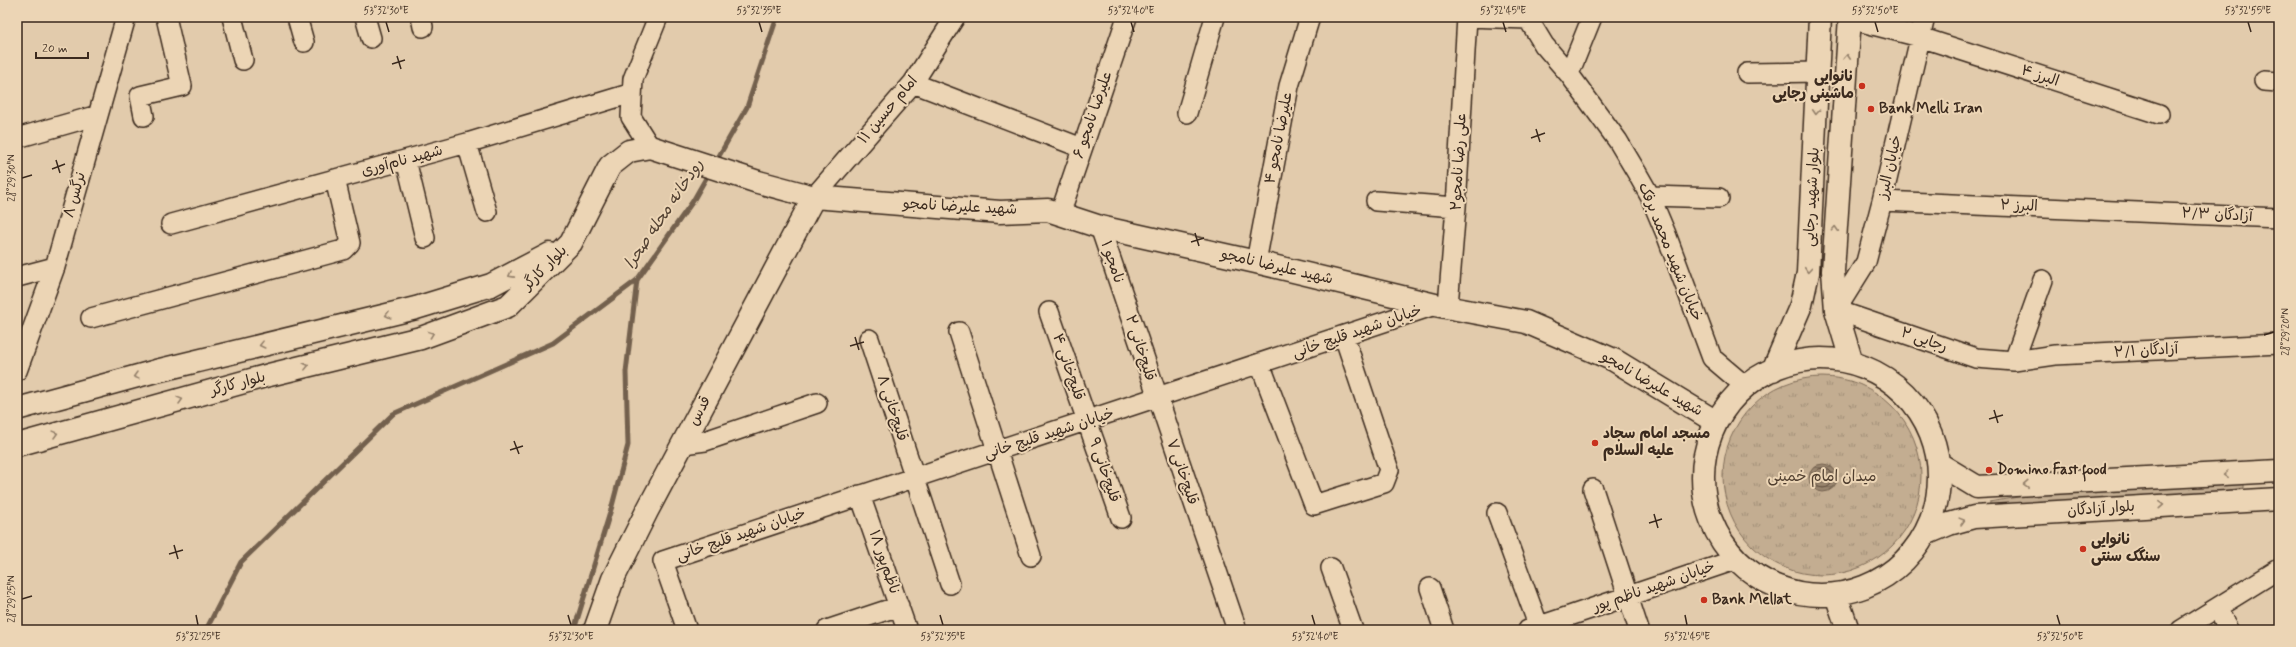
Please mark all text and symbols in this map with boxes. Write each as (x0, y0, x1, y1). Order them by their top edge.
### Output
text: 53°32'30"E (363, 4, 409, 18)
text: 53°32'35"E (737, 4, 782, 18)
text: 53°32'40"E (1108, 4, 1154, 18)
text: 53°32'45"E (1480, 4, 1526, 18)
text: 53°32'50"E (1852, 4, 1899, 18)
text: 53°32'55"E (2225, 4, 2271, 18)
scale bar (36, 34, 88, 60)
text: 20 m (42, 41, 68, 57)
one-way arrow (1842, 54, 1851, 60)
street label: البرز ۴ (2018, 60, 2062, 92)
place label: نانوایی ماشینی رجایی (1772, 67, 1854, 104)
street label: علیرضا نامجو ۶ (1069, 69, 1117, 161)
street label: امام حسین ۱۱ (853, 72, 923, 148)
marker: نانوایی ماشینی رجایی (1857, 81, 1867, 91)
street label: علیرضا نامجو ۴ (1260, 90, 1298, 186)
place label: Bank Melli Iran (1879, 99, 1983, 119)
marker: Bank Melli Iran (1866, 104, 1876, 114)
one-way arrow (1812, 109, 1821, 115)
street label: علی رضا نامجو۲ (1446, 113, 1472, 211)
street label: خیابان البرز (1873, 133, 1907, 202)
street label: شهید نام‌آوری (359, 141, 445, 181)
street label: بلوار شهید رجایی (1799, 147, 1825, 247)
text: 28°29'30"N (5, 154, 19, 202)
water label: رودخانه محله صحرا (620, 155, 708, 273)
street label: نرگس ۸ (59, 170, 91, 220)
street label: خیابان شهید محمد برفک (1633, 180, 1707, 324)
street label: شهید علیرضا نامجو (901, 194, 1018, 220)
street label: البرز ۲ (2000, 195, 2038, 217)
street label: آزادگان ۲/۳ (2181, 203, 2254, 227)
one-way arrow (1831, 226, 1840, 232)
street label: نامجو ۱ (1095, 238, 1129, 286)
street label: بلوار کارگر (517, 241, 572, 296)
street label: شهید علیرضا نامجو (1218, 244, 1335, 290)
one-way arrow (1803, 267, 1812, 273)
one-way arrow (508, 270, 516, 277)
street label: خیابان شهید قلیچ خانی (1290, 300, 1424, 364)
text: 28°29'20"N (2279, 308, 2293, 356)
one-way arrow (385, 310, 392, 319)
street label: قلیچ‌خانی ۲ (1120, 313, 1160, 383)
street label: رجایی ۲ (1898, 323, 1950, 357)
one-way arrow (428, 331, 435, 339)
street label: قلیچ‌خانی ۴ (1047, 331, 1089, 403)
street label: آزادگان ۲/۱ (2113, 339, 2180, 363)
one-way arrow (259, 341, 265, 349)
street label: شهید علیرضا نامجو (1597, 346, 1706, 421)
one-way arrow (302, 363, 309, 371)
street label: بلوار کارگر (206, 367, 268, 401)
one-way arrow (132, 371, 139, 380)
street label: قلیچ‌خانی ۸ (872, 372, 912, 444)
street label: قدس (684, 393, 716, 429)
one-way arrow (176, 396, 183, 405)
street label: خیابان شهید قلیچ خانی (981, 404, 1117, 464)
place label: مسجد امام سجاد علیه السلام (1603, 424, 1710, 461)
one-way arrow (51, 431, 58, 439)
street label: قلیچ‌خانی ۹ (1084, 435, 1124, 505)
street label: قلیچ‌خانی ۷ (1161, 436, 1203, 508)
marker: مسجد امام سجاد علیه السلام (1590, 438, 1600, 448)
place label: Domino Fast food (1997, 460, 2107, 482)
marker: Domino Fast food (1984, 465, 1994, 475)
park label: میدان امام خمینی (1768, 467, 1876, 487)
one-way arrow (2223, 469, 2229, 478)
one-way arrow (2023, 480, 2029, 488)
street label: بلوار آزادگان (2067, 497, 2135, 521)
one-way arrow (2158, 501, 2164, 510)
street label: خیابان شهید قلیچ خانی (674, 503, 808, 567)
one-way arrow (1958, 517, 1965, 525)
street label: ناظم‌پور ۱۸ (863, 527, 904, 597)
place label: نانوایی سنگک سنتی (2091, 530, 2160, 567)
marker: نانوایی سنگک سنتی (2078, 544, 2088, 554)
street label: خیابان شهید ناظم پور (1589, 557, 1718, 619)
text: 28°29'25"N (5, 575, 19, 623)
place label: Bank Mellat (1712, 590, 1793, 610)
marker: Bank Mellat (1699, 595, 1709, 605)
text: 53°32'25"E (175, 630, 221, 644)
text: 53°32'30"E (548, 630, 594, 644)
text: 53°32'35"E (921, 630, 966, 644)
text: 53°32'40"E (1292, 630, 1338, 644)
text: 53°32'45"E (1664, 630, 1710, 644)
text: 53°32'50"E (2037, 630, 2084, 644)

